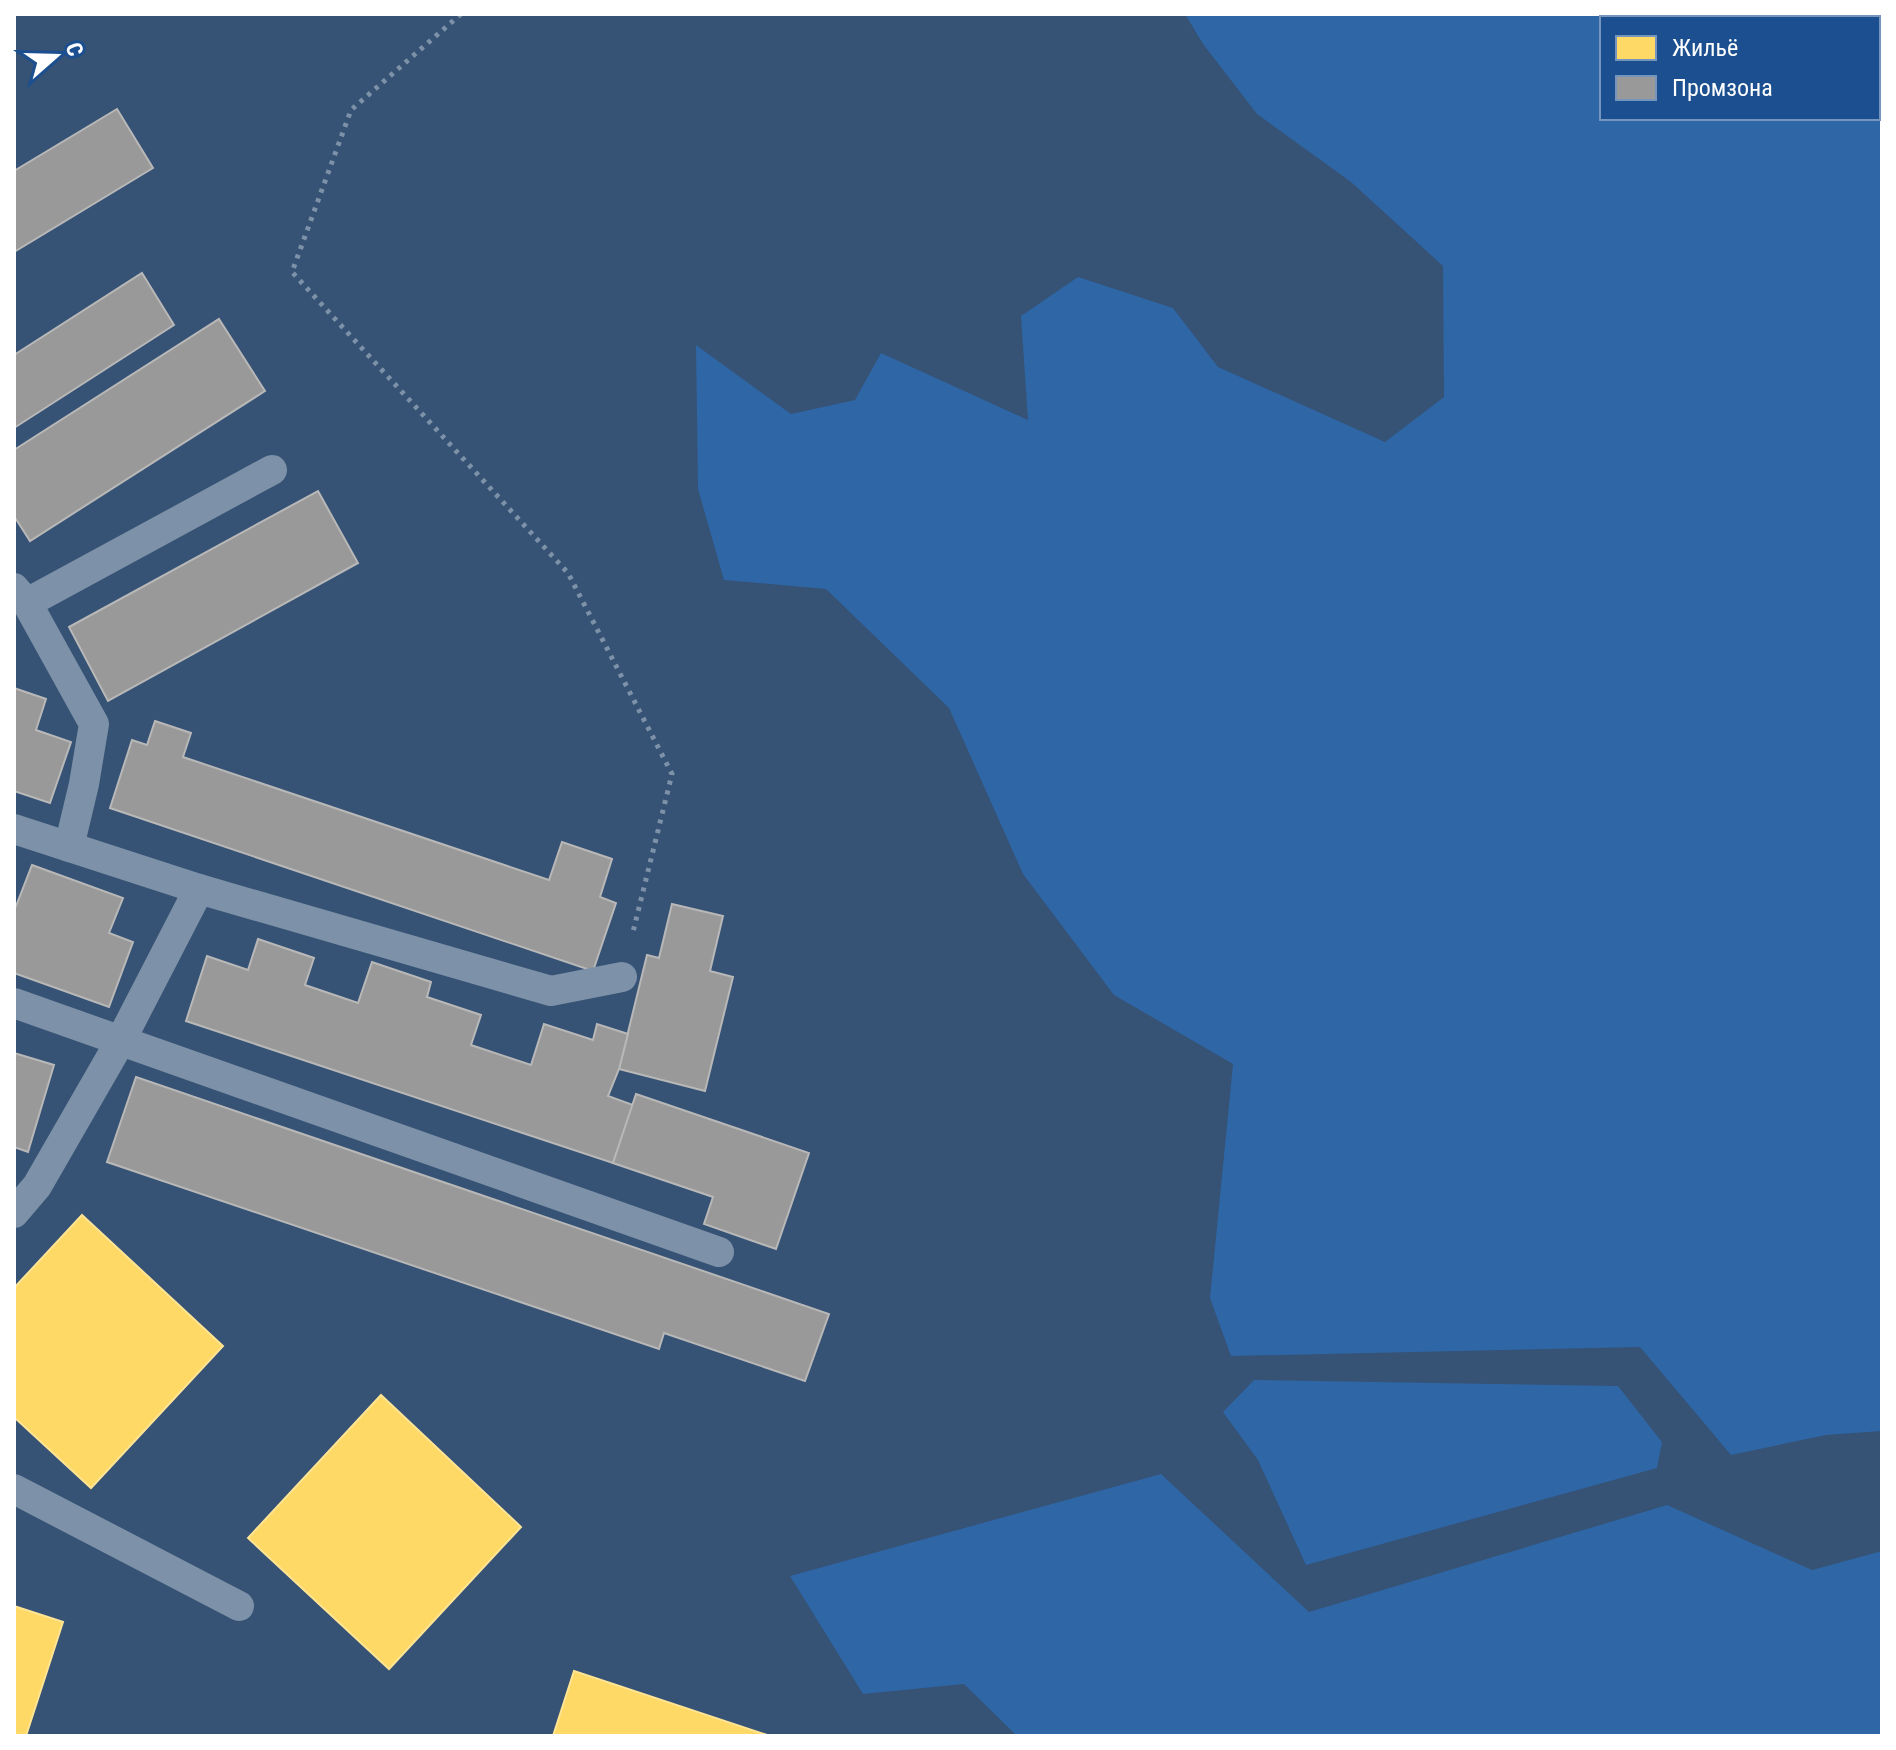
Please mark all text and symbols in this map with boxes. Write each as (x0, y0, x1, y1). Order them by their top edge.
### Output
north arrow (16, 16, 96, 96)
legend (1600, 16, 1880, 120)
text: Жильё (1672, 34, 1738, 62)
text: С (60, 39, 88, 60)
text: Промзона (1672, 74, 1773, 102)

